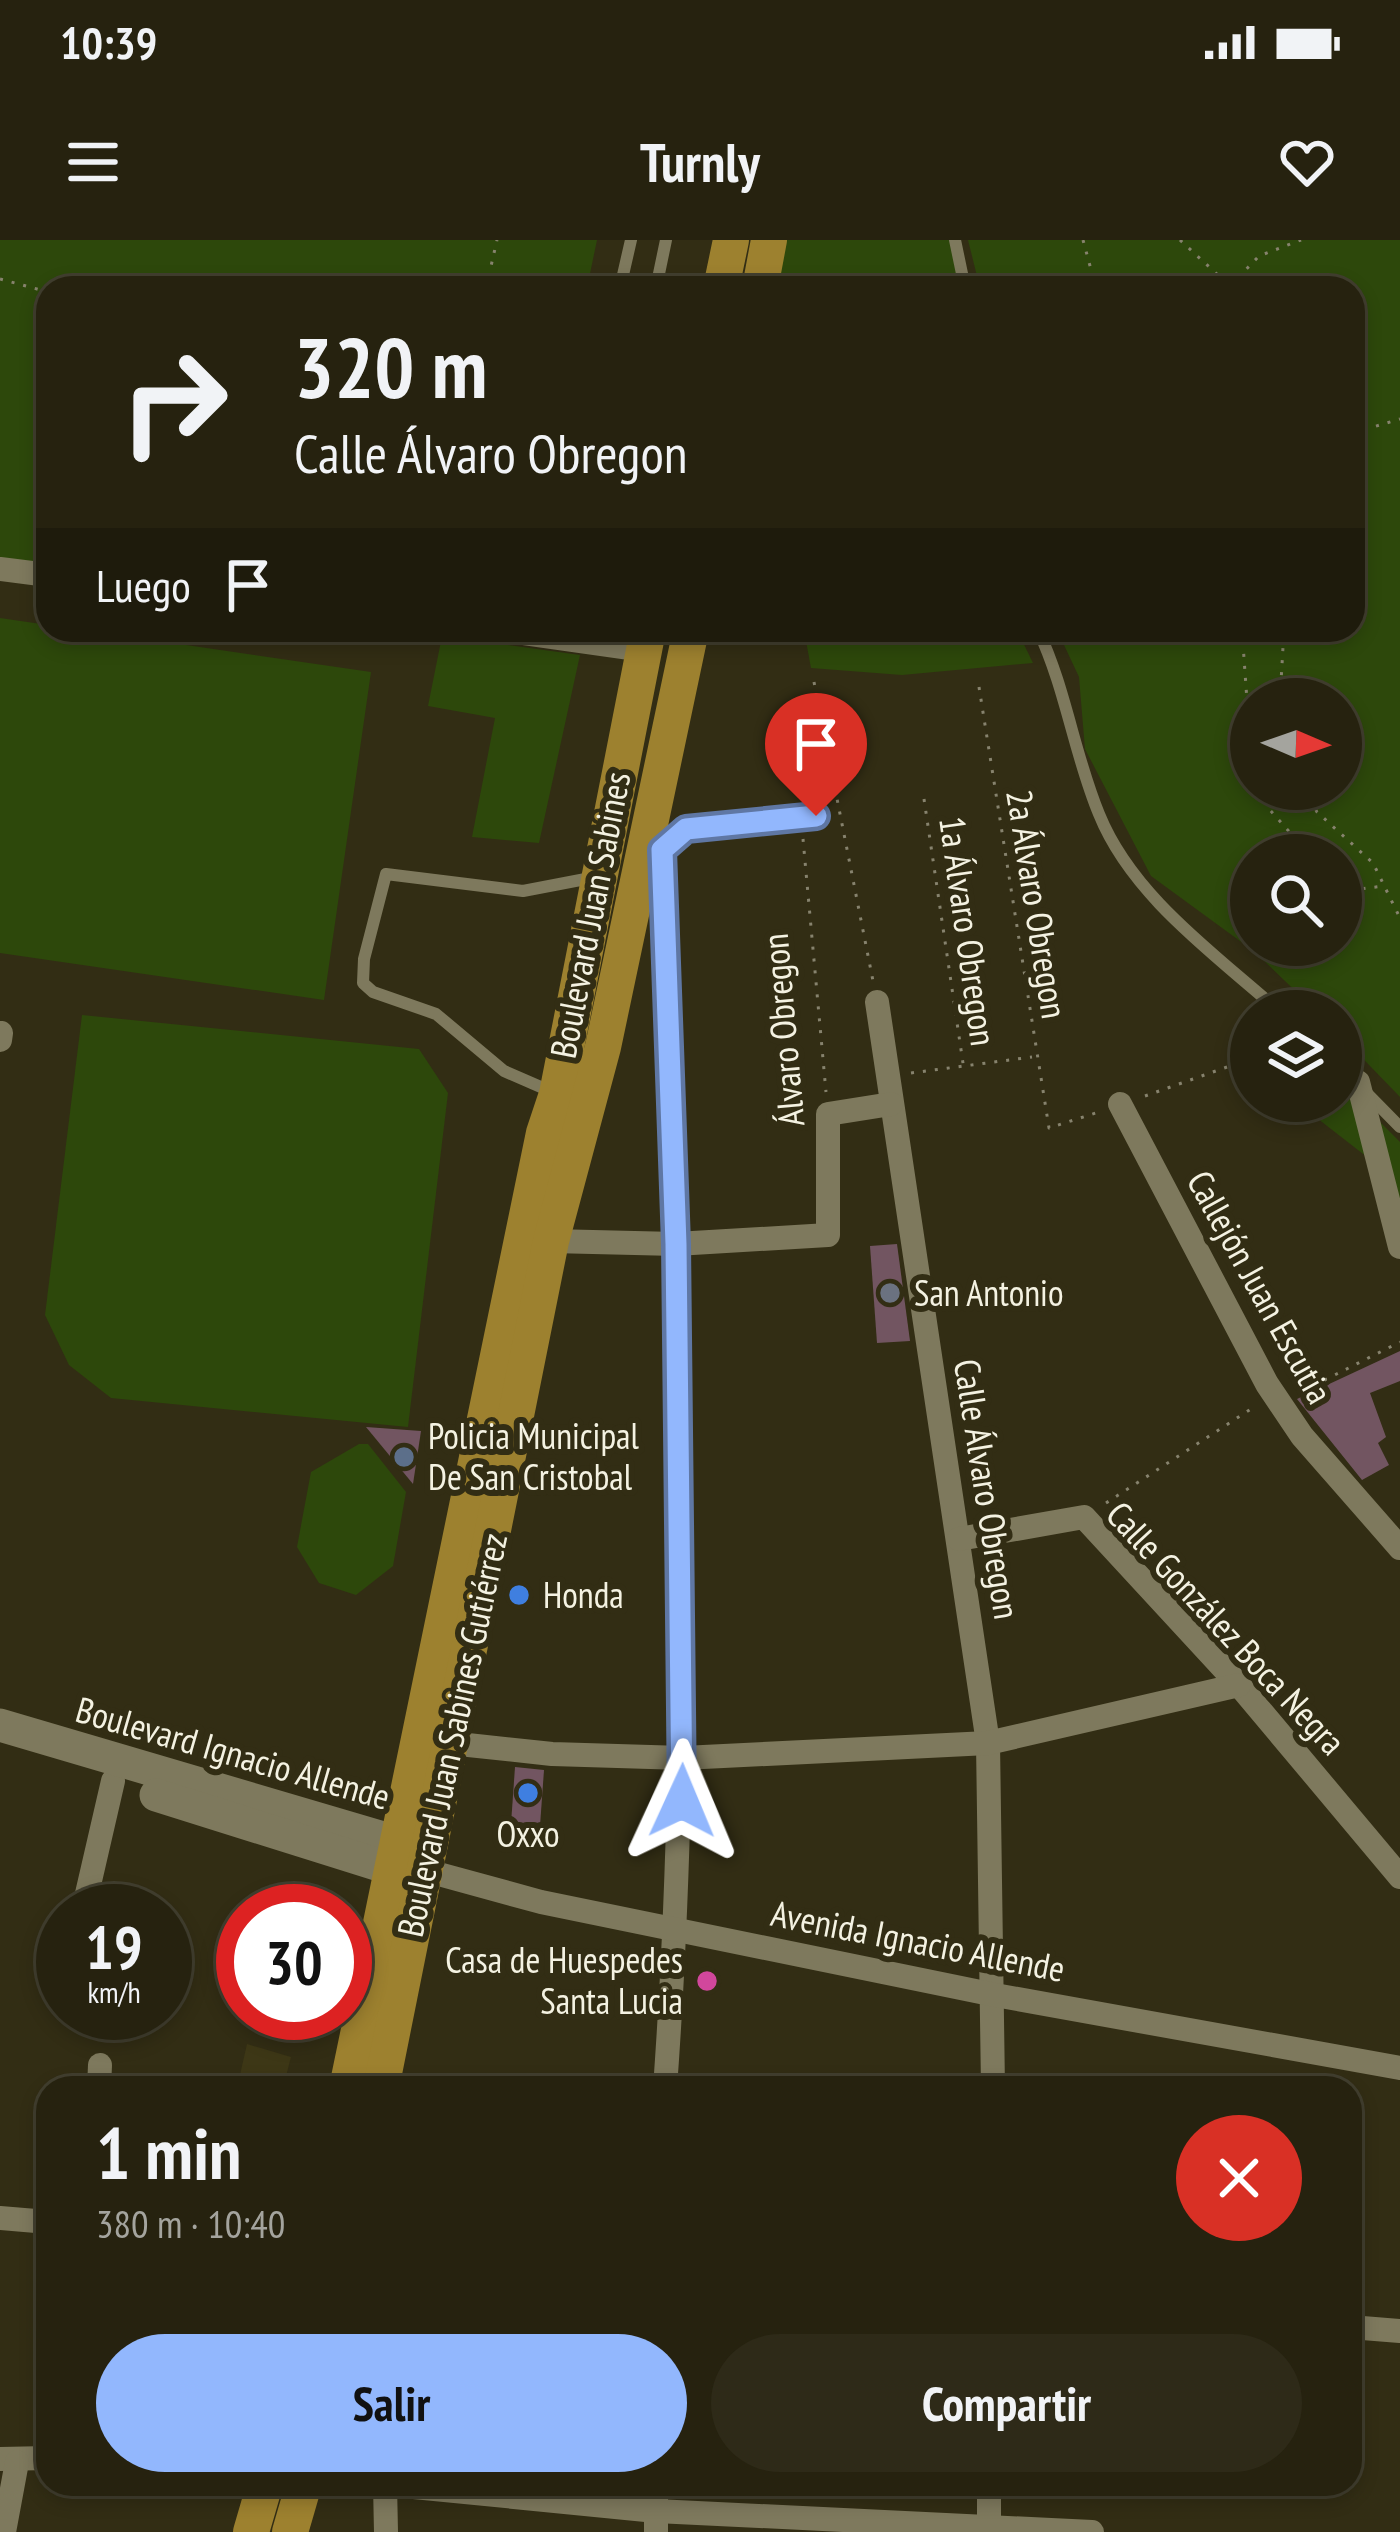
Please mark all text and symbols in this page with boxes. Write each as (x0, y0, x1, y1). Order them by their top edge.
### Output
text: 10:39 (60, 13, 157, 71)
text: Turnly (640, 127, 760, 197)
icon: menu (60, 129, 126, 195)
icon: heart (1274, 129, 1340, 195)
text: 320 m (294, 312, 487, 421)
icon: right (96, 324, 252, 480)
text: Calle Álvaro Obregon (294, 418, 687, 488)
icon: arrive (215, 552, 281, 618)
text: Luego (96, 556, 191, 614)
north arrow (1230, 678, 1362, 810)
map controls (1230, 678, 1362, 1122)
pin (765, 693, 867, 816)
icon: arrive (783, 711, 849, 777)
street label: Boulevard Juan Sabines (539, 768, 640, 1062)
street label: 2a Álvaro Obregon (996, 786, 1079, 1022)
street label: 1a Álvaro Obregon (929, 813, 1008, 1048)
button: search (1230, 834, 1362, 966)
street label: Álvaro Obregon (751, 932, 814, 1129)
button: layers (1230, 990, 1362, 1122)
street label: Callejón Juan Escutia (1177, 1162, 1344, 1411)
place label: San Antonio (914, 1269, 1063, 1316)
marker: San Antonio (877, 1280, 903, 1306)
street label: Calle Álvaro Obregon (944, 1356, 1031, 1622)
place label: Policia Municipal De San Cristobal (428, 1412, 639, 1500)
marker: Policia Municipal De San Cristobal (391, 1444, 417, 1470)
street label: Calle González Boca Negra (1097, 1491, 1356, 1764)
street label: Boulevard Juan Sabines Gutiérrez (386, 1529, 517, 1941)
place label: Honda (543, 1571, 624, 1618)
marker: Honda (506, 1582, 532, 1608)
street label: Boulevard Ignacio Allende (71, 1685, 395, 1820)
position arrow (619, 1738, 745, 1864)
marker: Oxxo (515, 1780, 541, 1806)
place label: Oxxo (497, 1810, 560, 1857)
speed limit sign: 30 (216, 1884, 372, 2040)
street label: Avenida Ignacio Allende (767, 1889, 1069, 1992)
text: 19 (85, 1908, 143, 1986)
place label: Casa de Huespedes Santa Lucia (445, 1936, 683, 2024)
marker: Casa de Huespedes Santa Lucia (694, 1968, 720, 1994)
text: km/h (87, 1972, 141, 2011)
text: 1 min (96, 2106, 241, 2199)
button: close (1176, 2115, 1302, 2241)
text: 380 m · 10:40 (96, 2198, 285, 2249)
button: Salir (96, 2334, 687, 2472)
button: Compartir (711, 2334, 1302, 2472)

